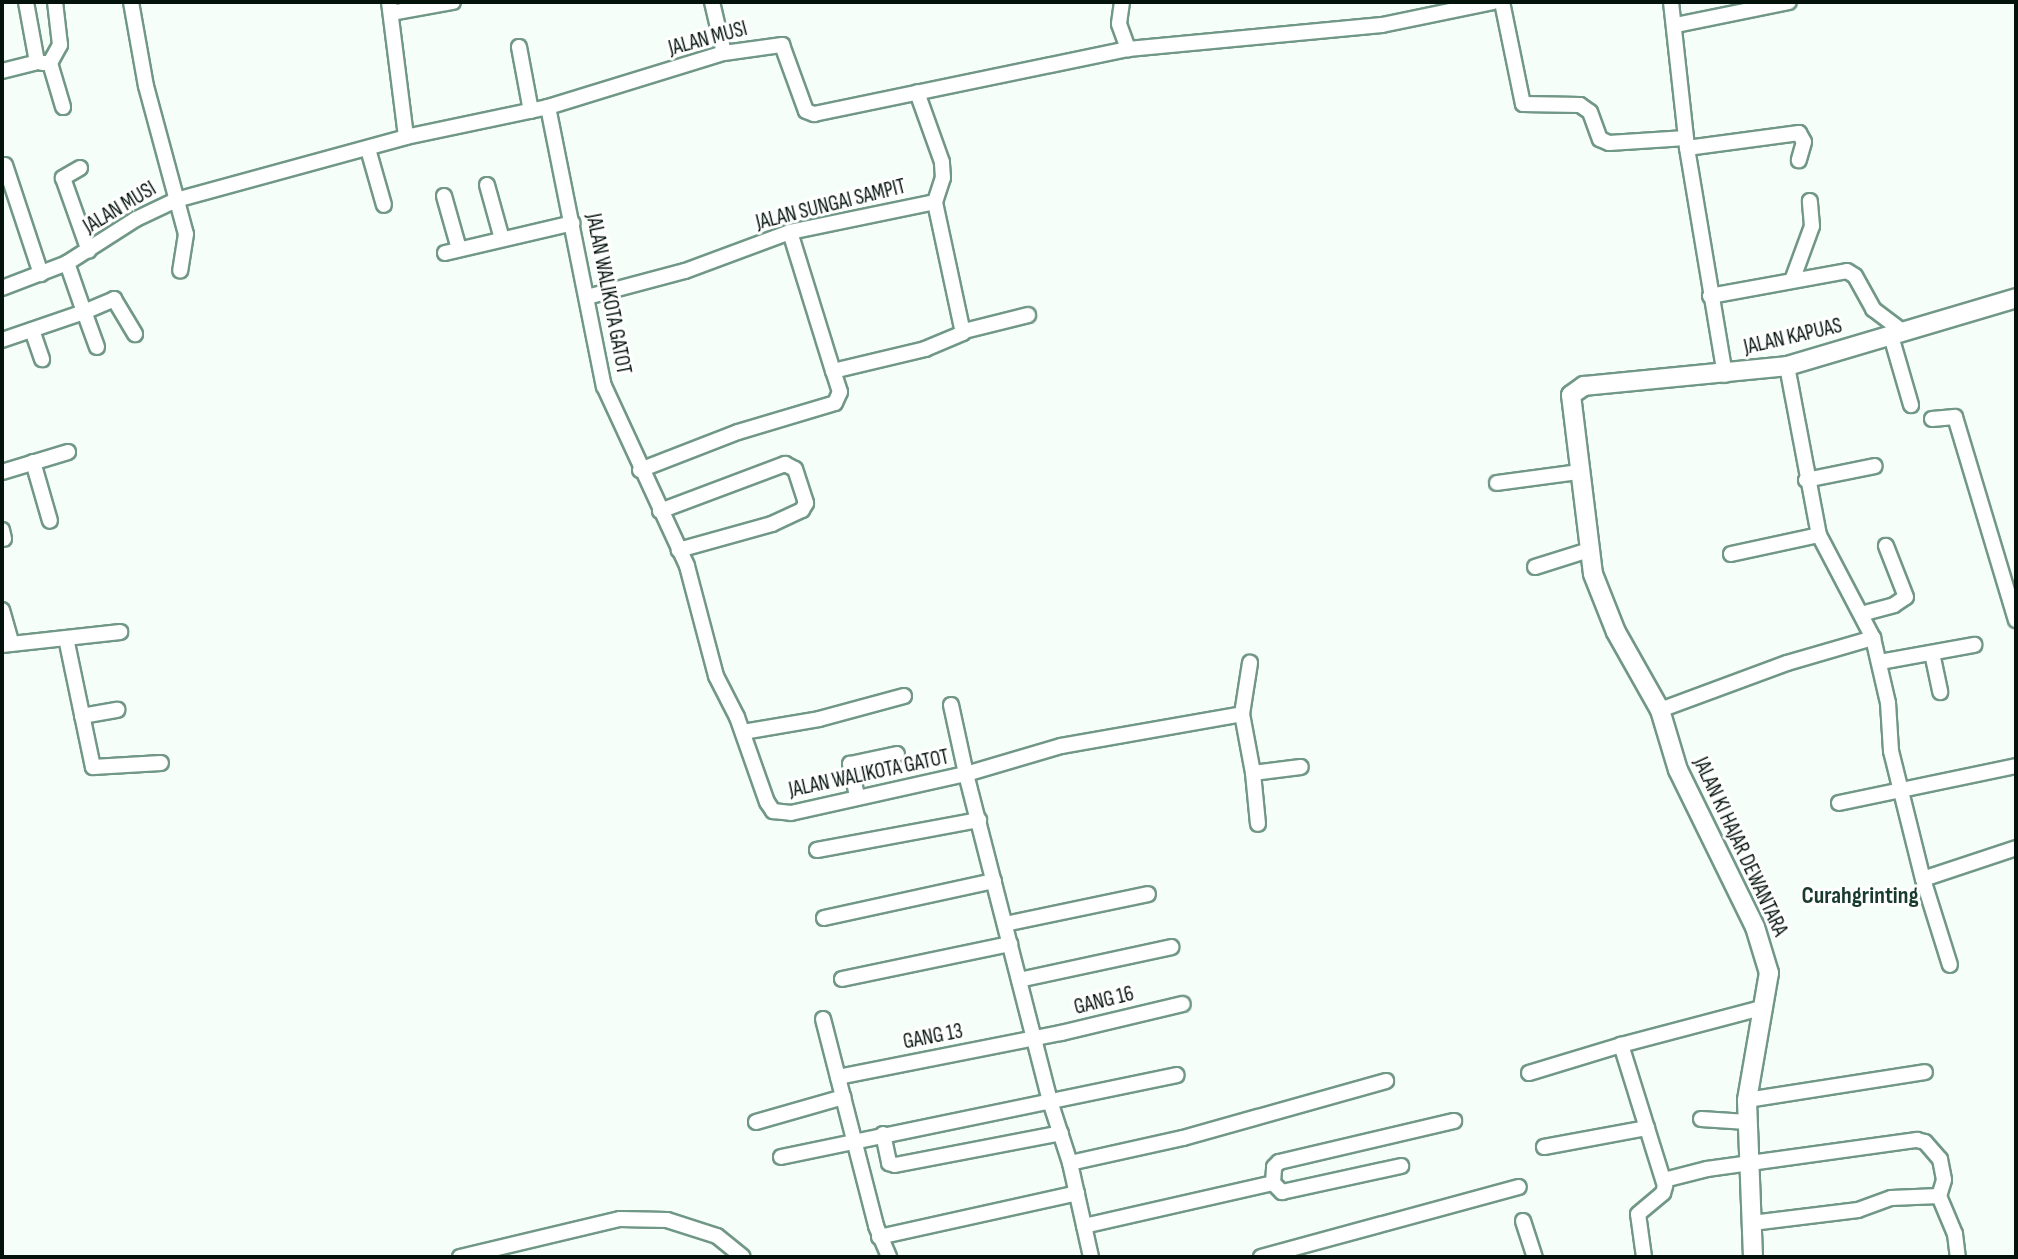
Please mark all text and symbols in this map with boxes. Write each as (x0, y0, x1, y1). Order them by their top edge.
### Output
street label: JALAN MUSI (666, 16, 750, 62)
street label: JALAN SUNGAI SAMPIT (753, 174, 909, 236)
street label: JALAN MUSI (79, 176, 161, 240)
street label: JALAN WALIKOTA GATOT (580, 212, 636, 376)
street label: JALAN KAPUAS (1741, 313, 1845, 361)
street label: JALAN WALIKOTA GATOT (787, 745, 951, 803)
street label: JALAN KI HAJAR DEWANTARA (1687, 753, 1793, 941)
district label: Curahgrinting (1801, 882, 1919, 910)
street label: GANG 16 (1072, 981, 1136, 1021)
street label: GANG 13 (901, 1019, 965, 1055)

